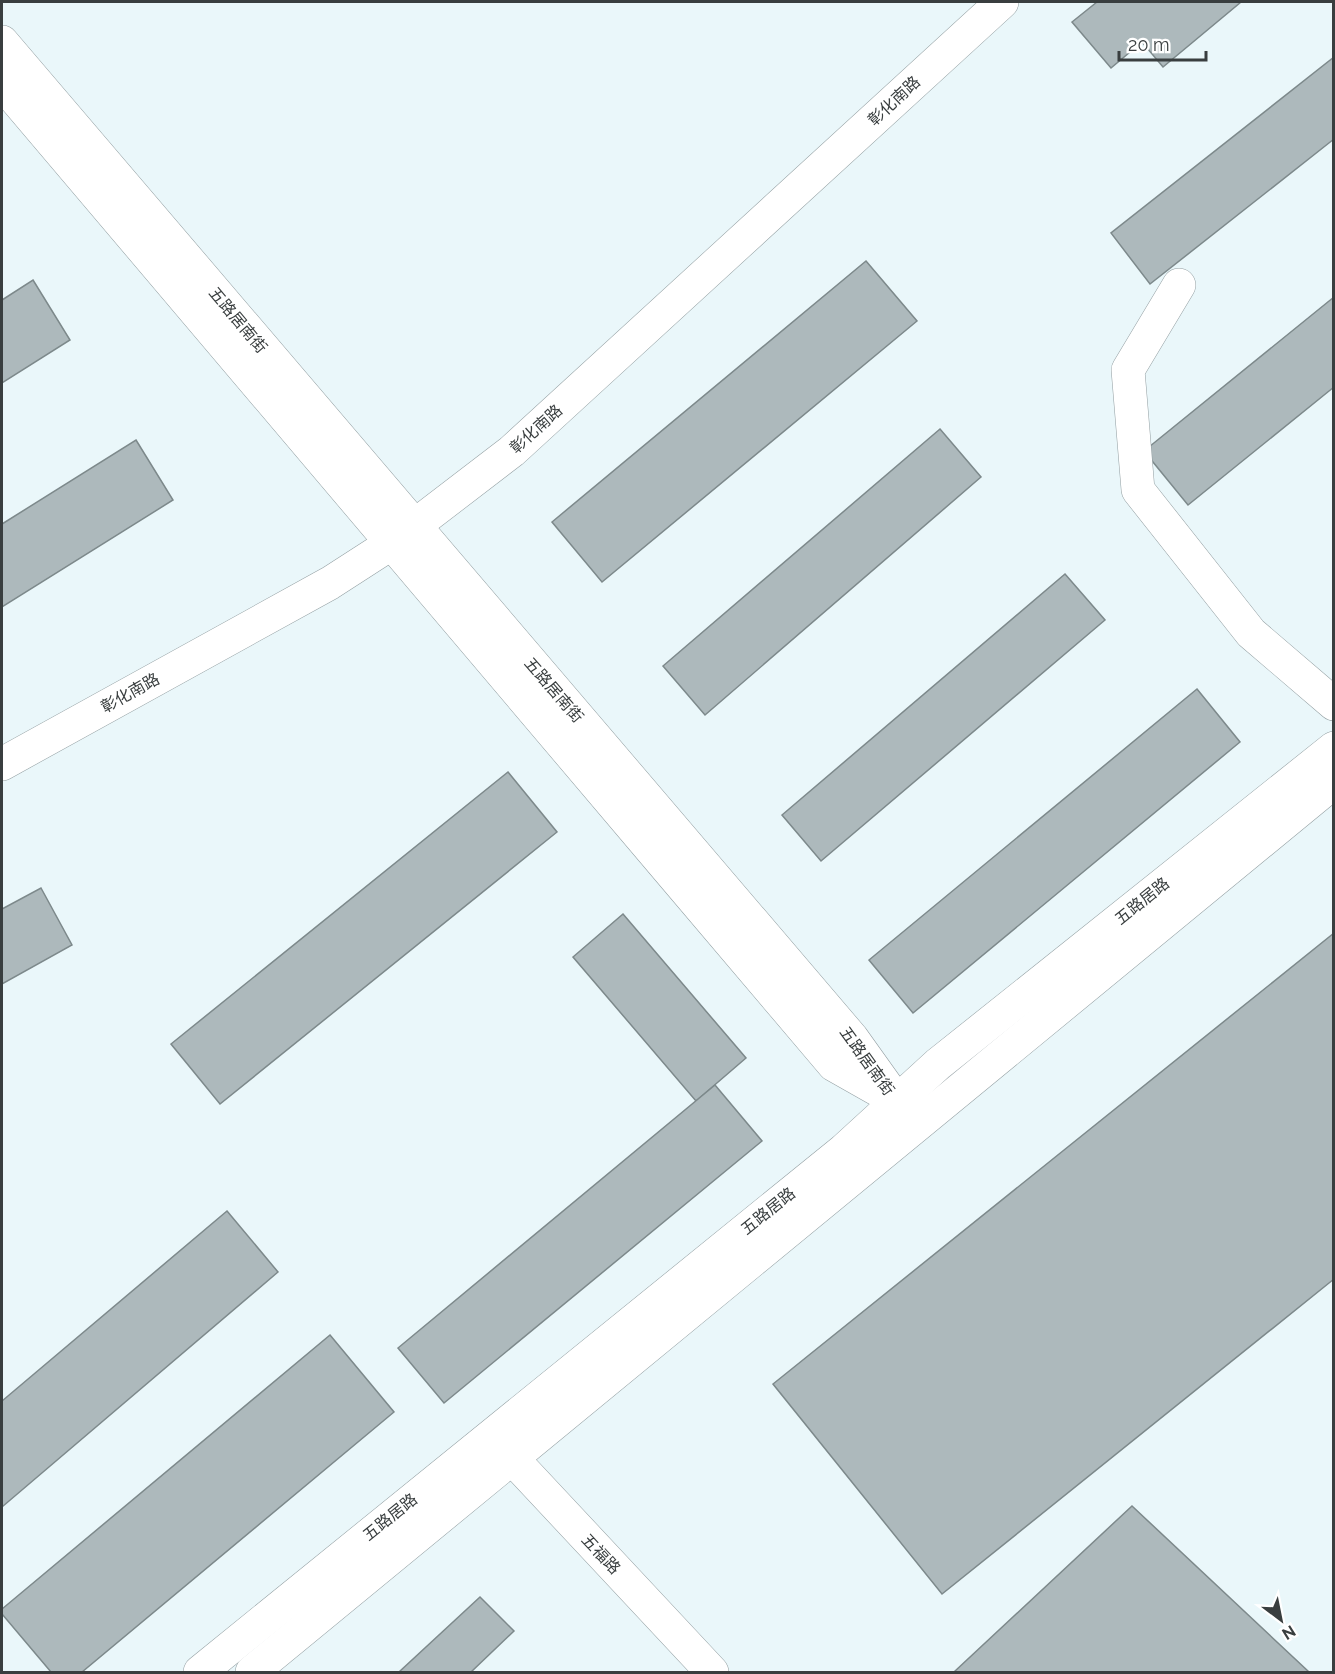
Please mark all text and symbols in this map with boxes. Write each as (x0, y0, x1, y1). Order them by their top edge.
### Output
scale bar (1119, 24, 1206, 62)
text: 20 m (1128, 34, 1170, 55)
street label: 彰化南路 (864, 72, 924, 130)
street label: 五路居南街 (205, 283, 271, 357)
street label: 彰化南路 (506, 401, 566, 457)
street label: 五路居南街 (521, 654, 587, 726)
street label: 彰化南路 (97, 669, 163, 717)
street label: 五路居路 (1111, 873, 1173, 929)
street label: 五路居南街 (836, 1023, 898, 1099)
street label: 五路居路 (737, 1183, 799, 1239)
street label: 五路居路 (359, 1489, 421, 1545)
street label: 五福路 (578, 1530, 624, 1578)
north arrow (1251, 1590, 1311, 1650)
text: N (1278, 1621, 1299, 1644)

